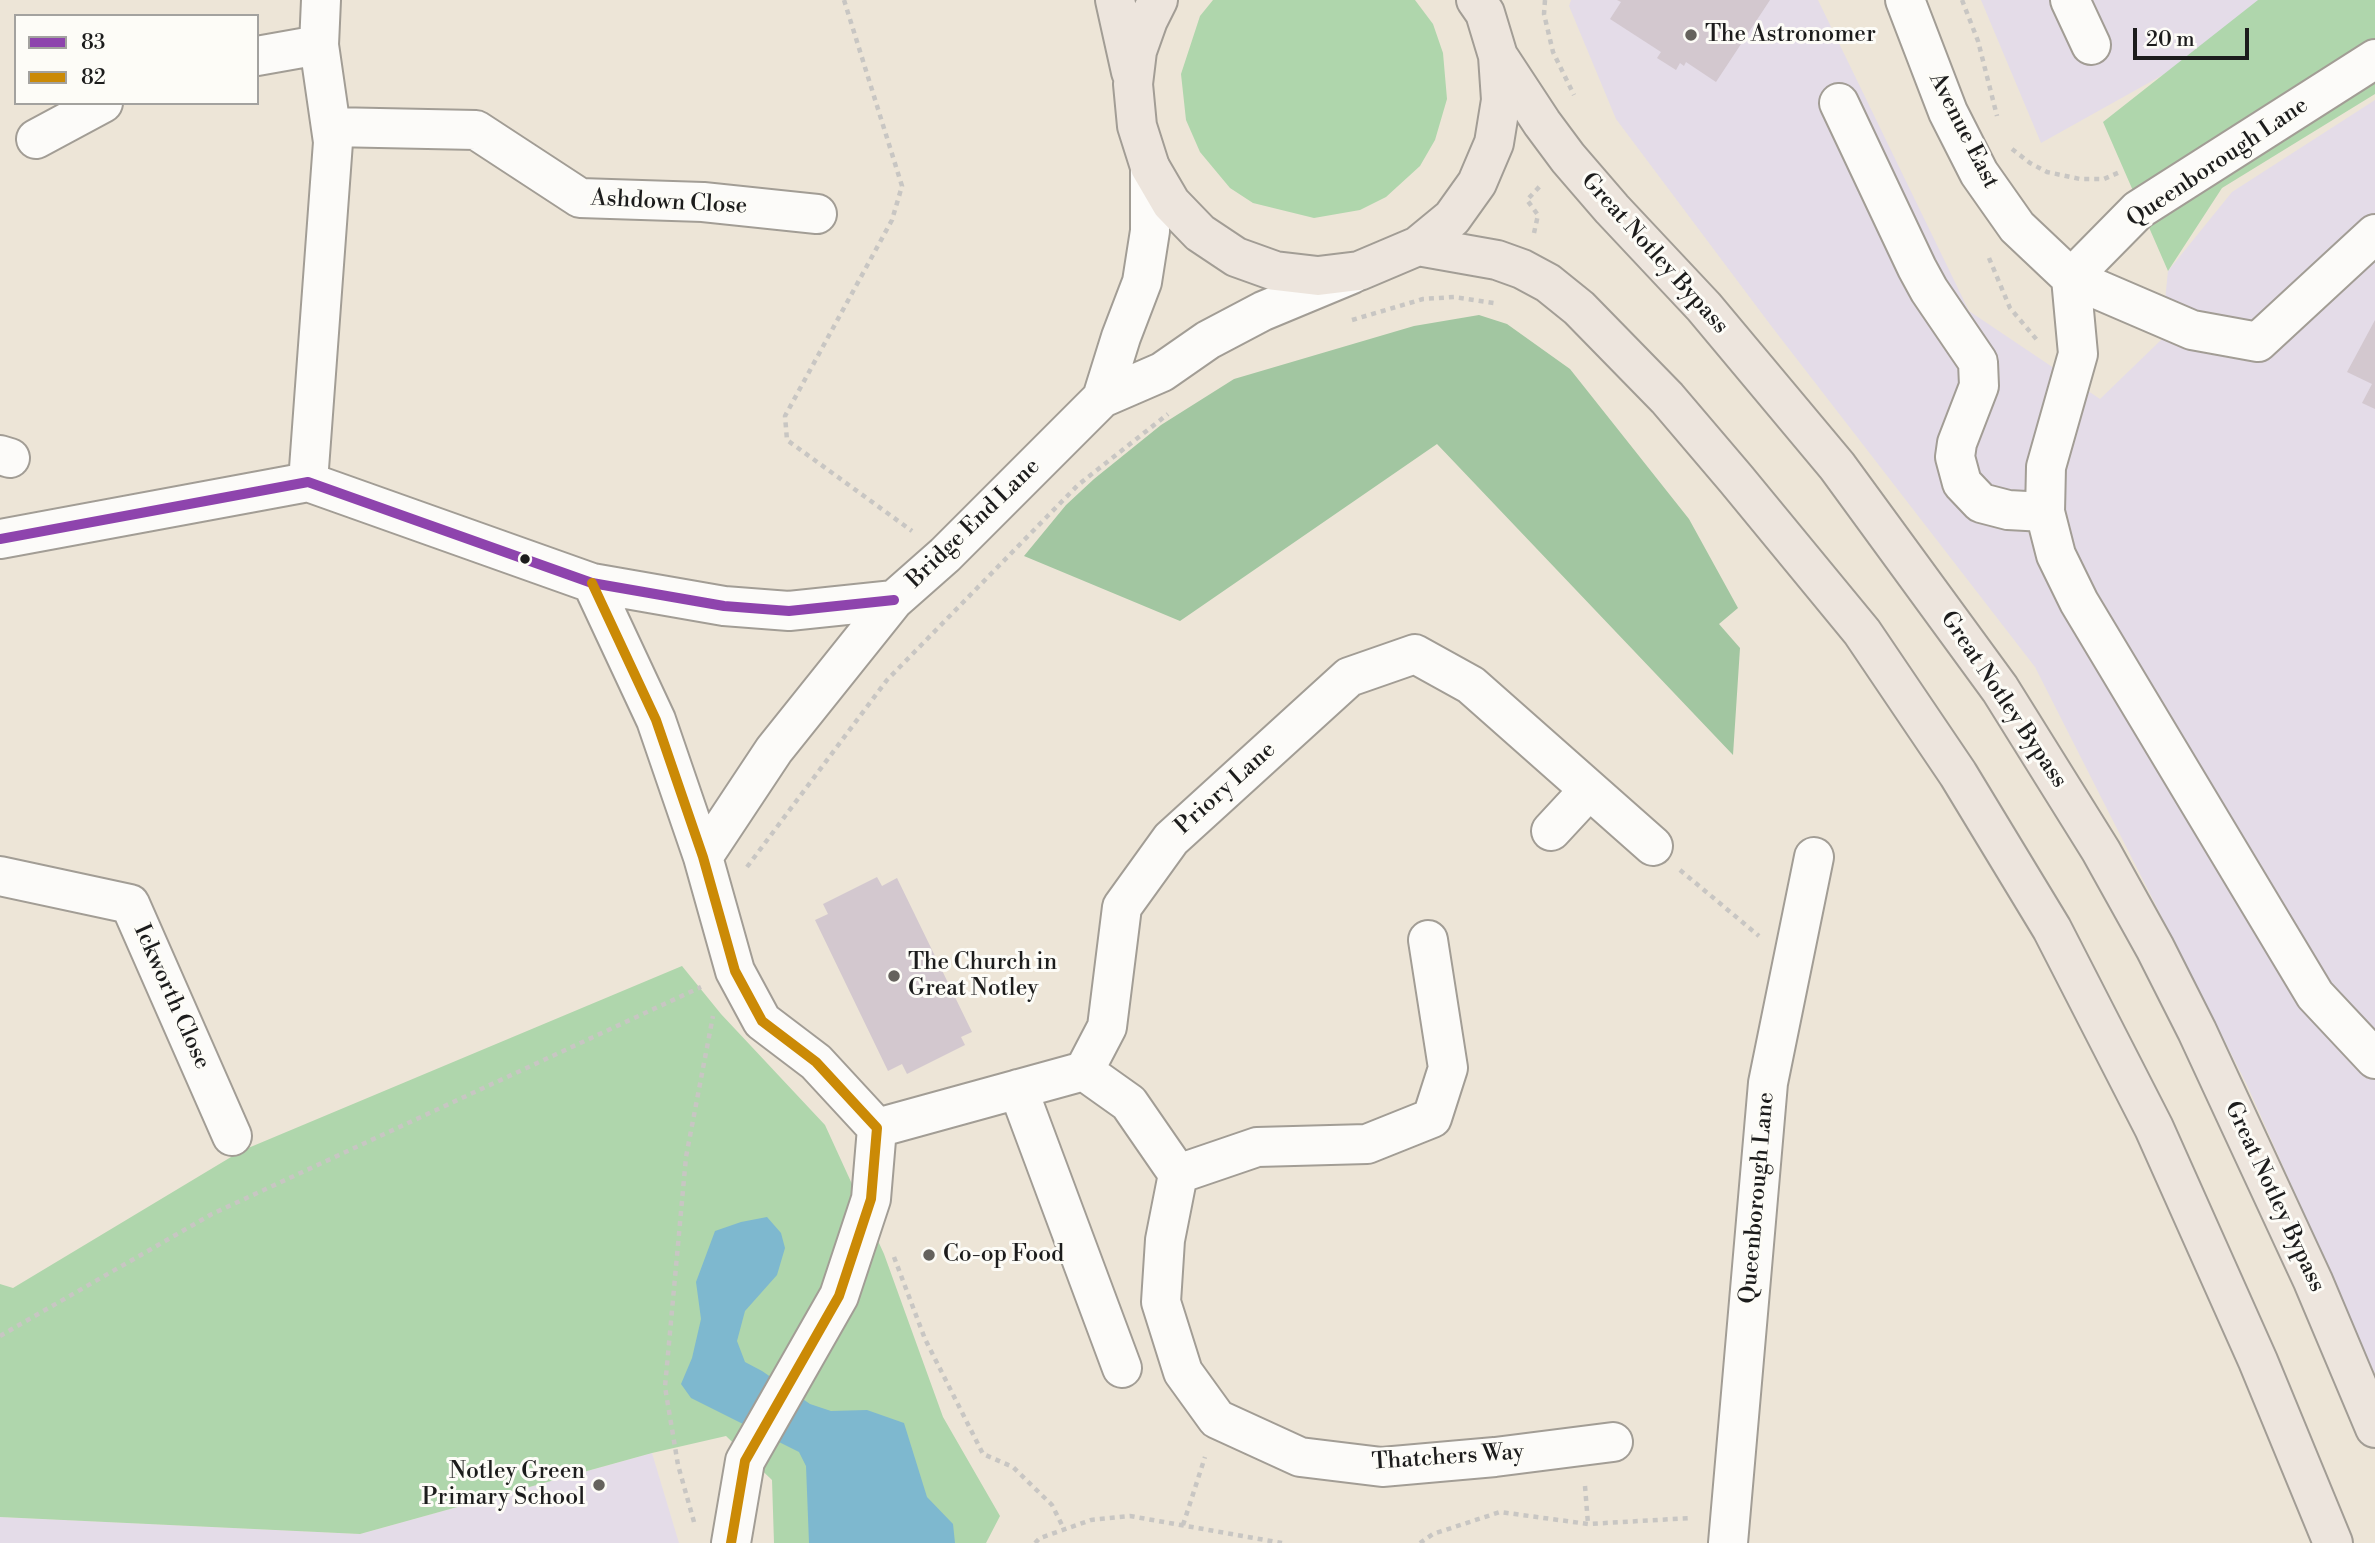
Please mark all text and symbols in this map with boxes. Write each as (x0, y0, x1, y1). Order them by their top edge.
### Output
legend (14, 14, 259, 105)
scale bar (2137, 14, 2252, 58)
place label: The Astronomer (1705, 21, 1876, 49)
marker: The Astronomer (1683, 27, 1699, 43)
text: 20 m (2146, 27, 2195, 53)
text: 83 (81, 30, 105, 56)
text: 82 (81, 65, 106, 91)
street label: Avenue East (1922, 68, 2004, 194)
street label: Queenborough Lane (2122, 92, 2314, 234)
street label: Great Notley Bypass (1575, 168, 1733, 340)
street label: Ashdown Close (590, 185, 748, 221)
street label: Bridge End Lane (902, 453, 1046, 595)
unlabelled marker (518, 552, 532, 566)
street label: Great Notley Bypass (1934, 606, 2072, 794)
street label: Priory Lane (1170, 737, 1282, 841)
street label: Ickworth Close (127, 920, 215, 1074)
place label: The Church in Great Notley (908, 949, 1057, 1003)
marker: The Church in Great Notley (886, 968, 902, 984)
street label: Queenborough Lane (1735, 1091, 1781, 1305)
street label: Great Notley Bypass (2218, 1097, 2330, 1297)
place label: Co-op Food (943, 1241, 1064, 1269)
marker: Co-op Food (921, 1247, 937, 1263)
street label: Thatchers Way (1371, 1439, 1525, 1477)
place label: Notley Green Primary School (422, 1458, 585, 1512)
marker: Notley Green Primary School (591, 1477, 607, 1493)

